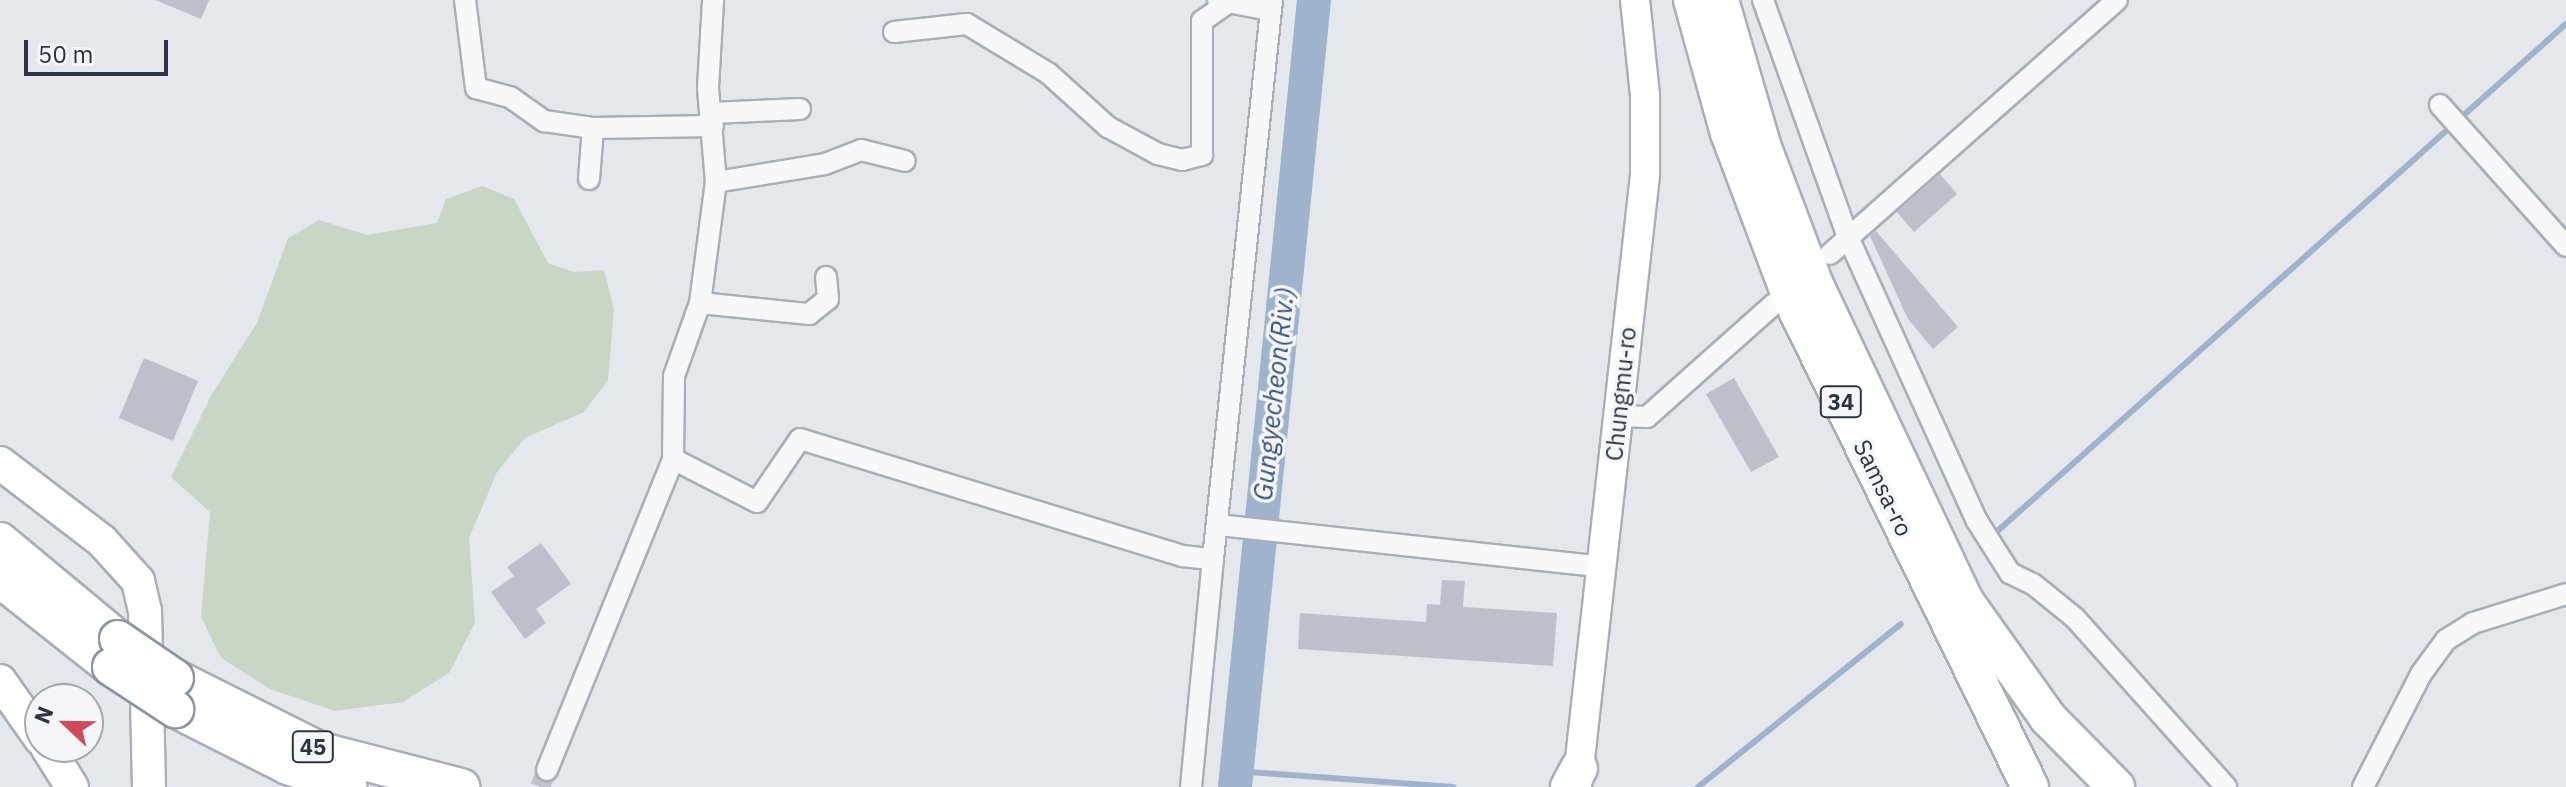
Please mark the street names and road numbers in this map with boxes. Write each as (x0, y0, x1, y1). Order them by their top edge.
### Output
street label: Chungmu-ro (1600, 325, 1642, 463)
road number: 34 (1819, 384, 1863, 420)
street label: Samsa-ro (1847, 435, 1919, 541)
road number: 45 (291, 729, 335, 765)

